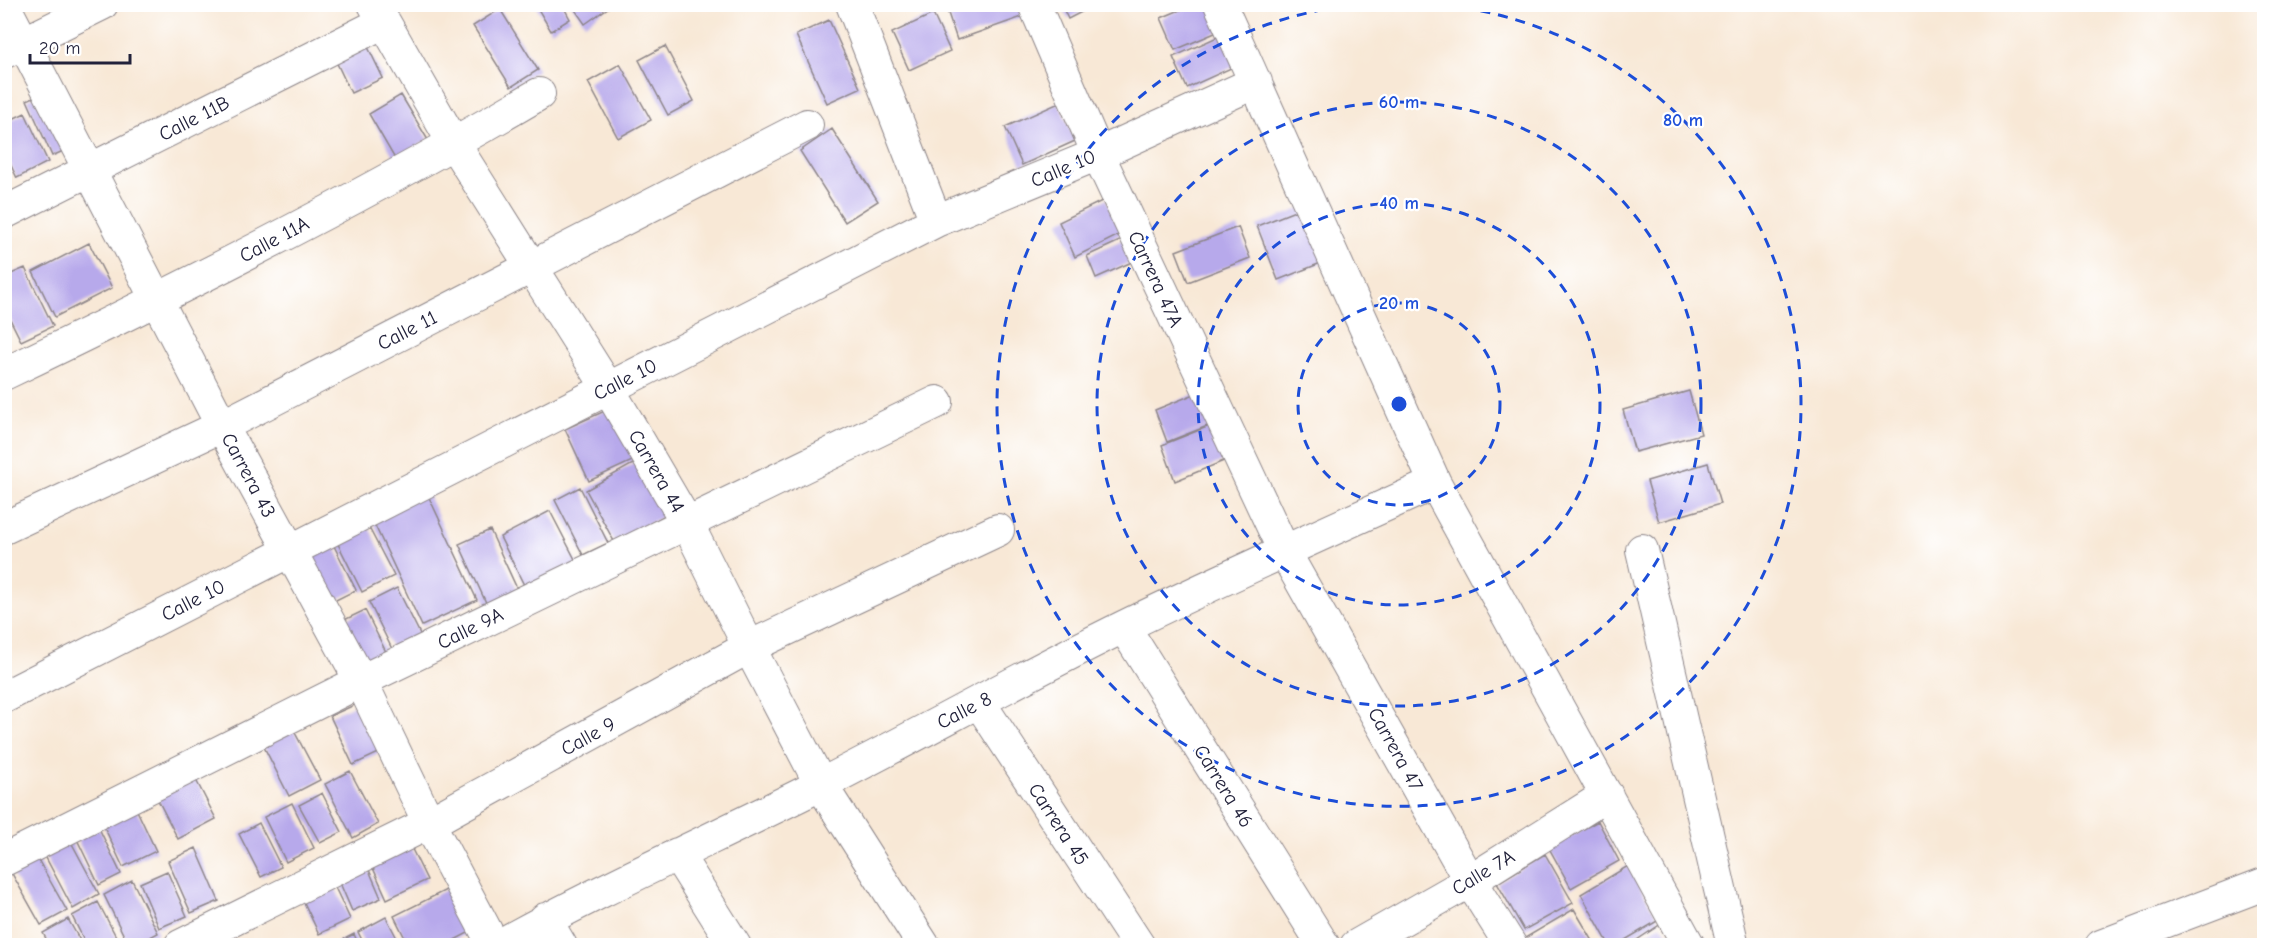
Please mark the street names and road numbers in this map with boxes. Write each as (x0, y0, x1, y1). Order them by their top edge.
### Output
street label: Calle 11B (155, 91, 233, 146)
street label: Calle 10 (1027, 145, 1099, 192)
street label: Calle 11A (235, 211, 313, 267)
street label: Carrera 47A (1123, 227, 1188, 331)
street label: Calle 11 (374, 306, 441, 355)
street label: Calle 10 (590, 354, 661, 405)
street label: Carrera 44 (624, 426, 690, 517)
street label: Carrera 43 (217, 429, 280, 521)
street label: Calle 10 (158, 575, 229, 626)
street label: Calle 9A (434, 603, 507, 654)
street label: Calle 8 (933, 687, 995, 734)
street label: Carrera 47 (1363, 704, 1428, 795)
street label: Calle 9 (557, 712, 619, 761)
street label: Carrera 46 (1189, 741, 1258, 832)
street label: Carrera 45 (1024, 779, 1094, 870)
street label: Calle 7A (1448, 845, 1519, 900)

